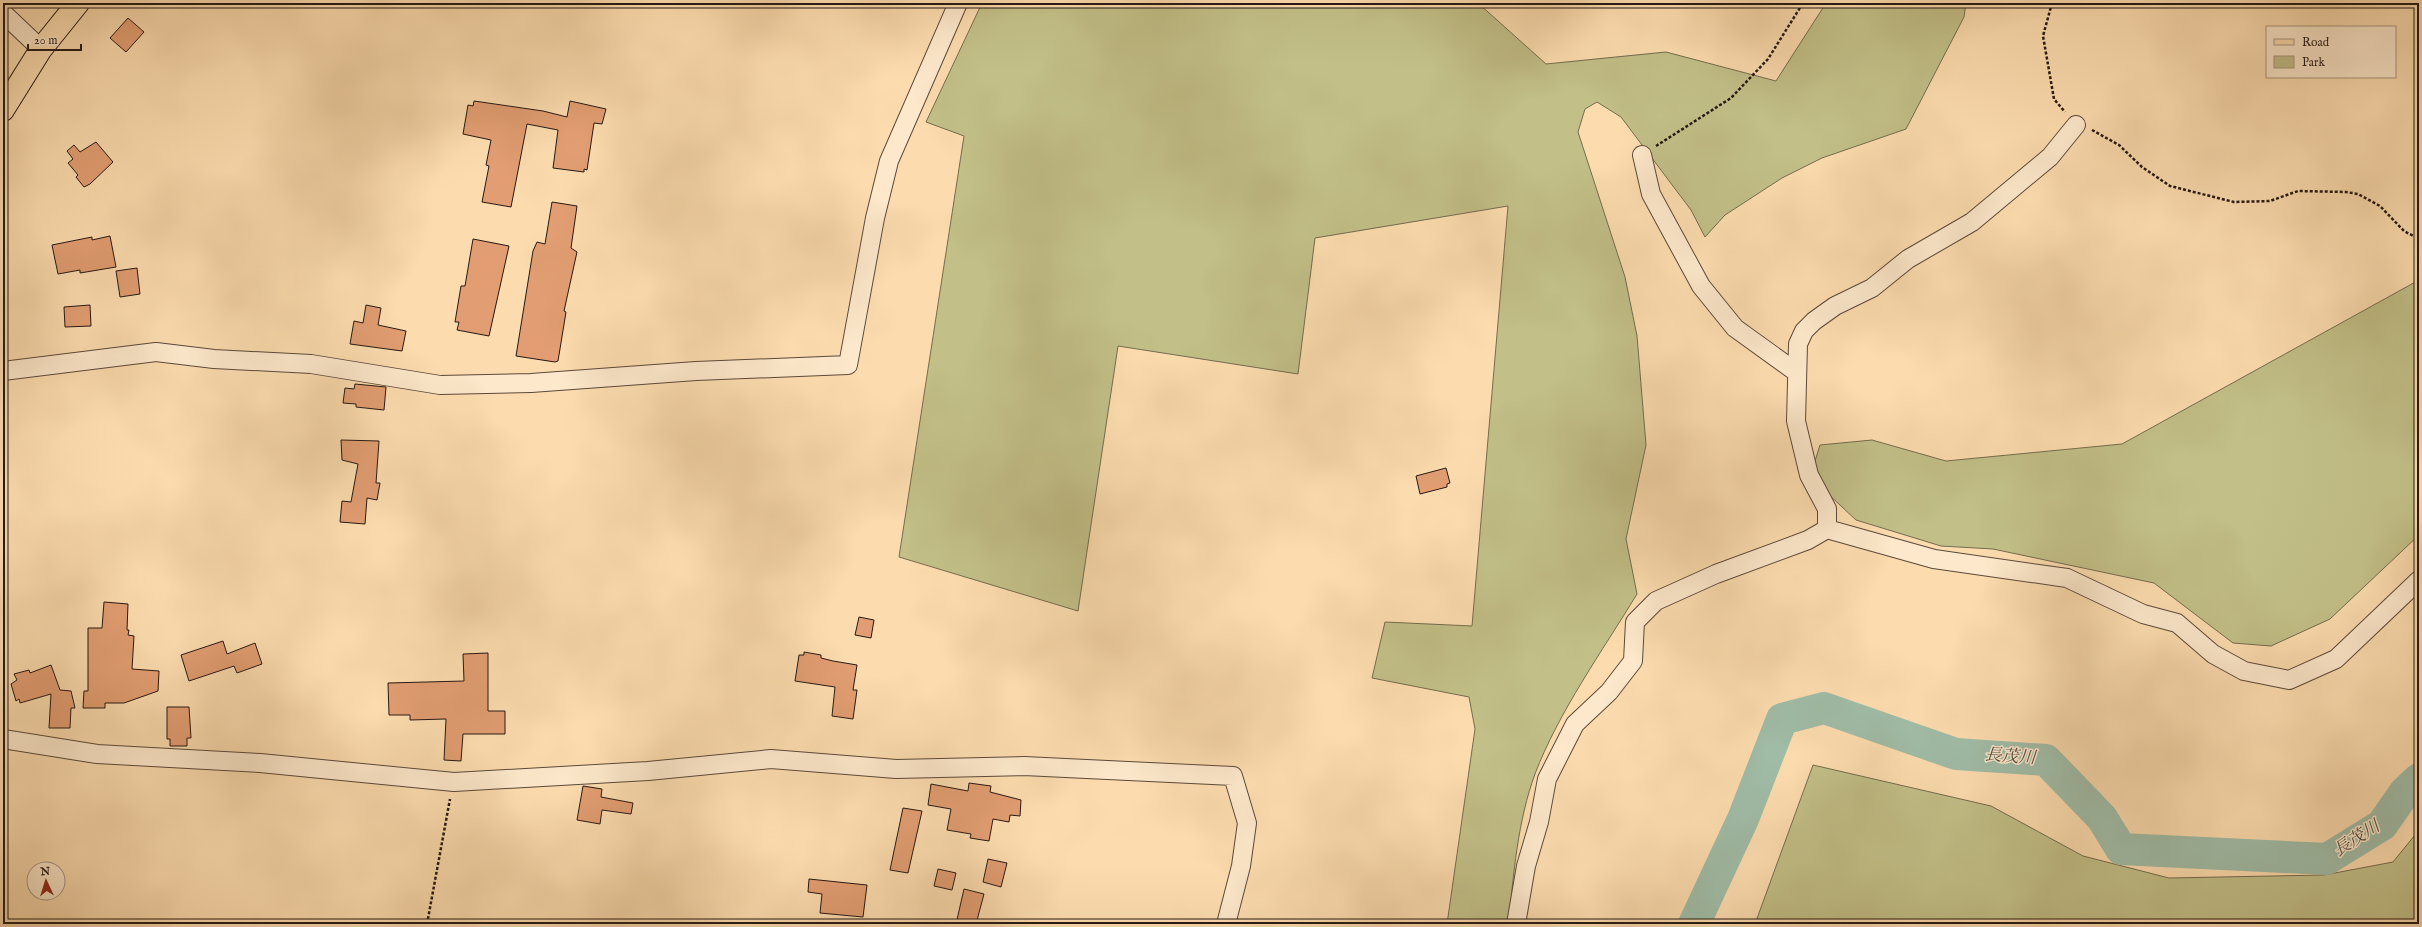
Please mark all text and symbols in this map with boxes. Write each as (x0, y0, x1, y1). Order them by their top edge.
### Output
scale bar (28, 26, 81, 52)
legend (2266, 26, 2396, 78)
text: 20 m (34, 33, 57, 48)
text: Road (2302, 35, 2330, 50)
text: Park (2302, 55, 2325, 70)
water label: 長茂川 (1984, 745, 2038, 769)
water label: 長茂川 (2330, 815, 2386, 862)
north arrow (26, 861, 66, 901)
text: N (39, 865, 51, 879)

